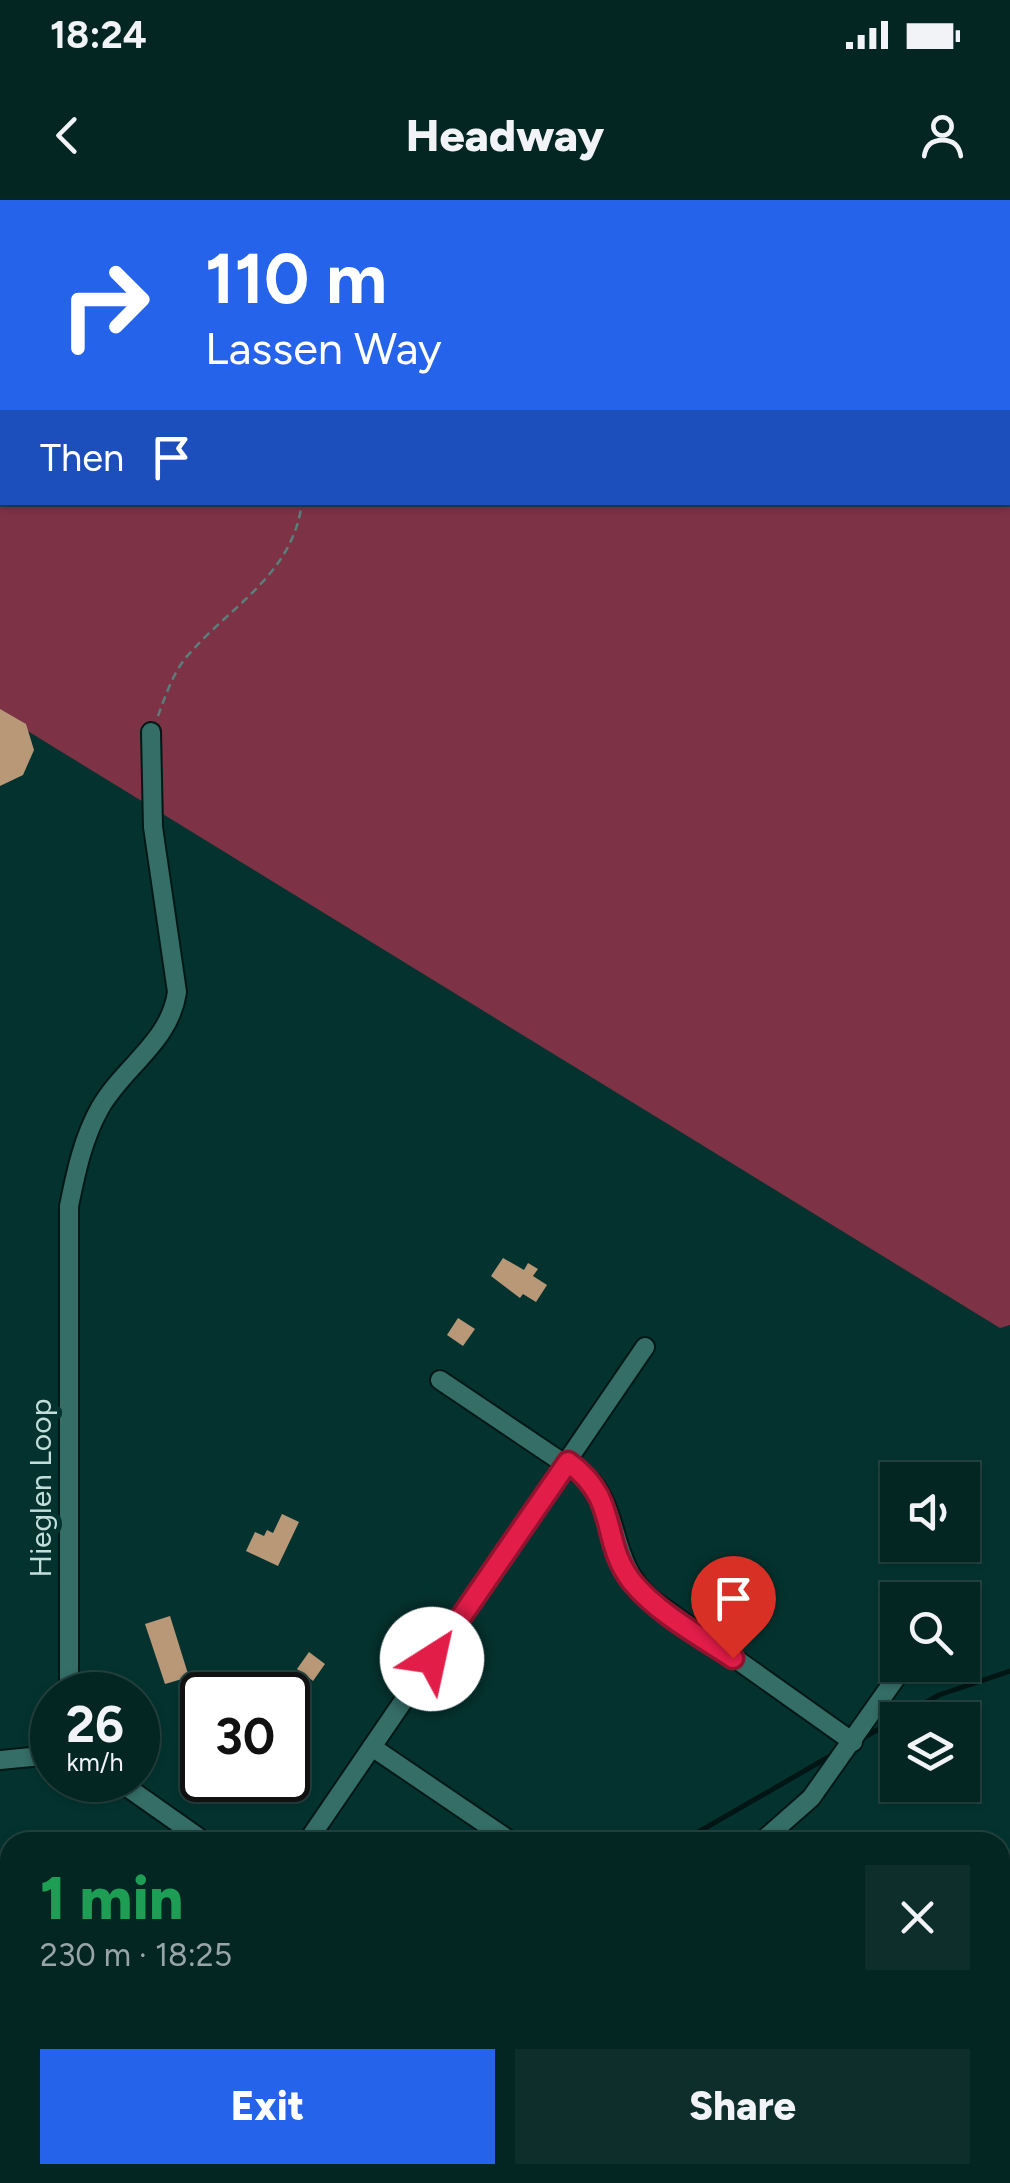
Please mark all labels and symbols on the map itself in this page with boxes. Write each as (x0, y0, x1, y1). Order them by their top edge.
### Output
street label: Hieglen Loop (22, 1399, 59, 1577)
pin (691, 1556, 776, 1659)
position arrow (380, 1607, 484, 1711)
speed limit sign: 30 (180, 1672, 310, 1802)

